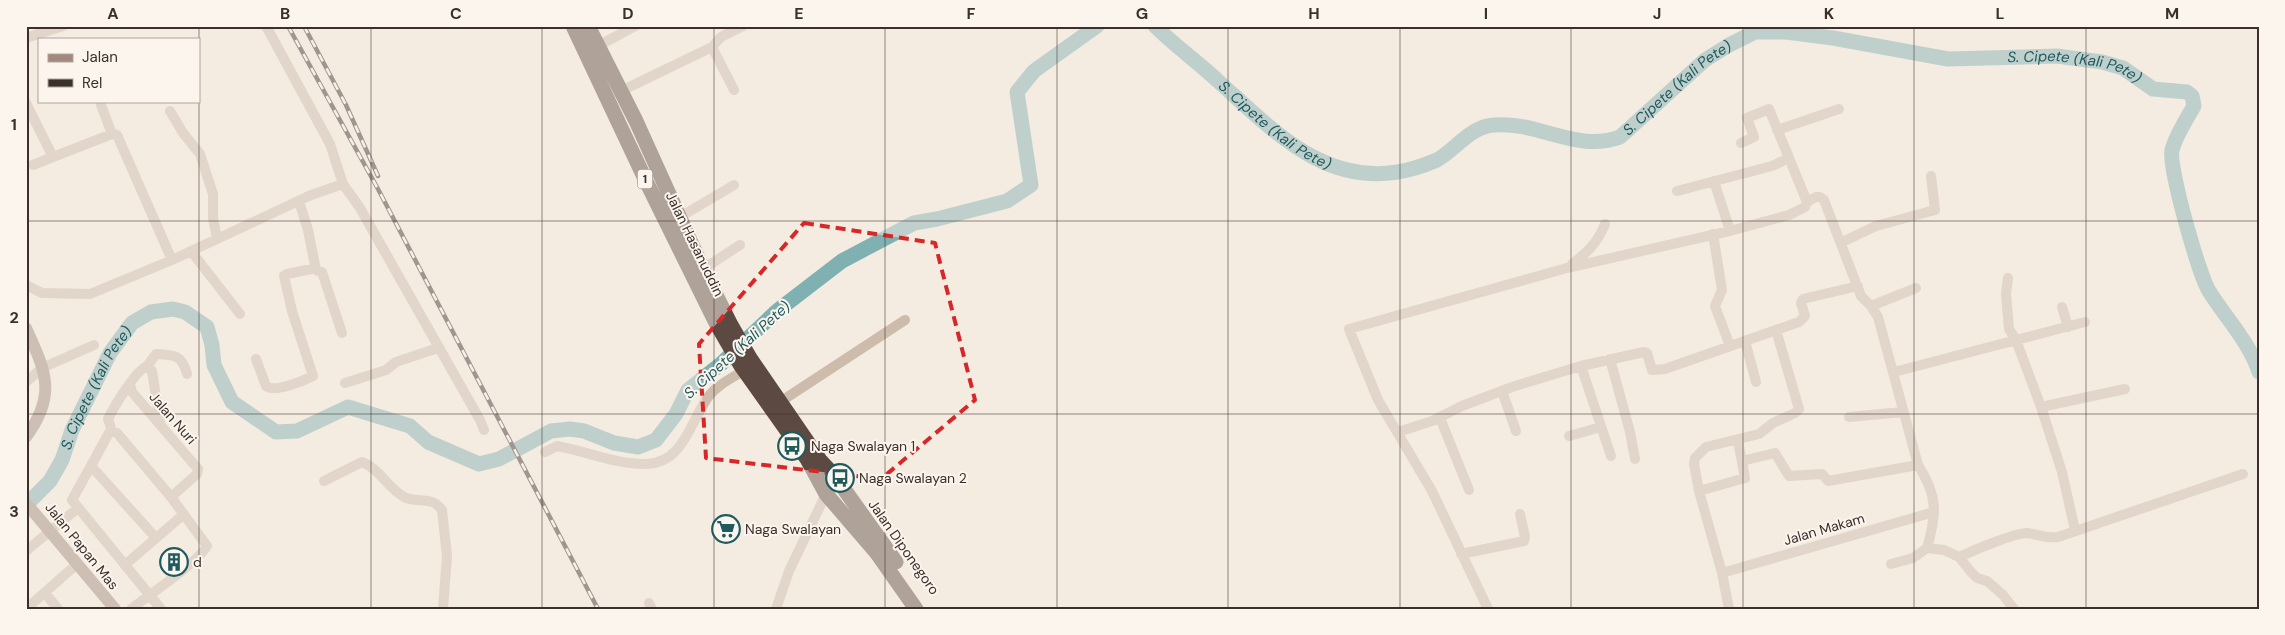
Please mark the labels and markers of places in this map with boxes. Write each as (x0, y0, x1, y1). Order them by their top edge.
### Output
bus stop icon: Naga Swalayan 1 (777, 431, 807, 461)
place label: Naga Swalayan 1 (811, 437, 915, 455)
bus stop icon: Naga Swalayan 2 (825, 463, 855, 493)
place label: Naga Swalayan 2 (859, 469, 967, 487)
supermarket icon: Naga Swalayan (711, 514, 741, 544)
place label: Naga Swalayan (745, 520, 841, 538)
building icon: d (159, 547, 189, 577)
place label: d (193, 553, 202, 571)

